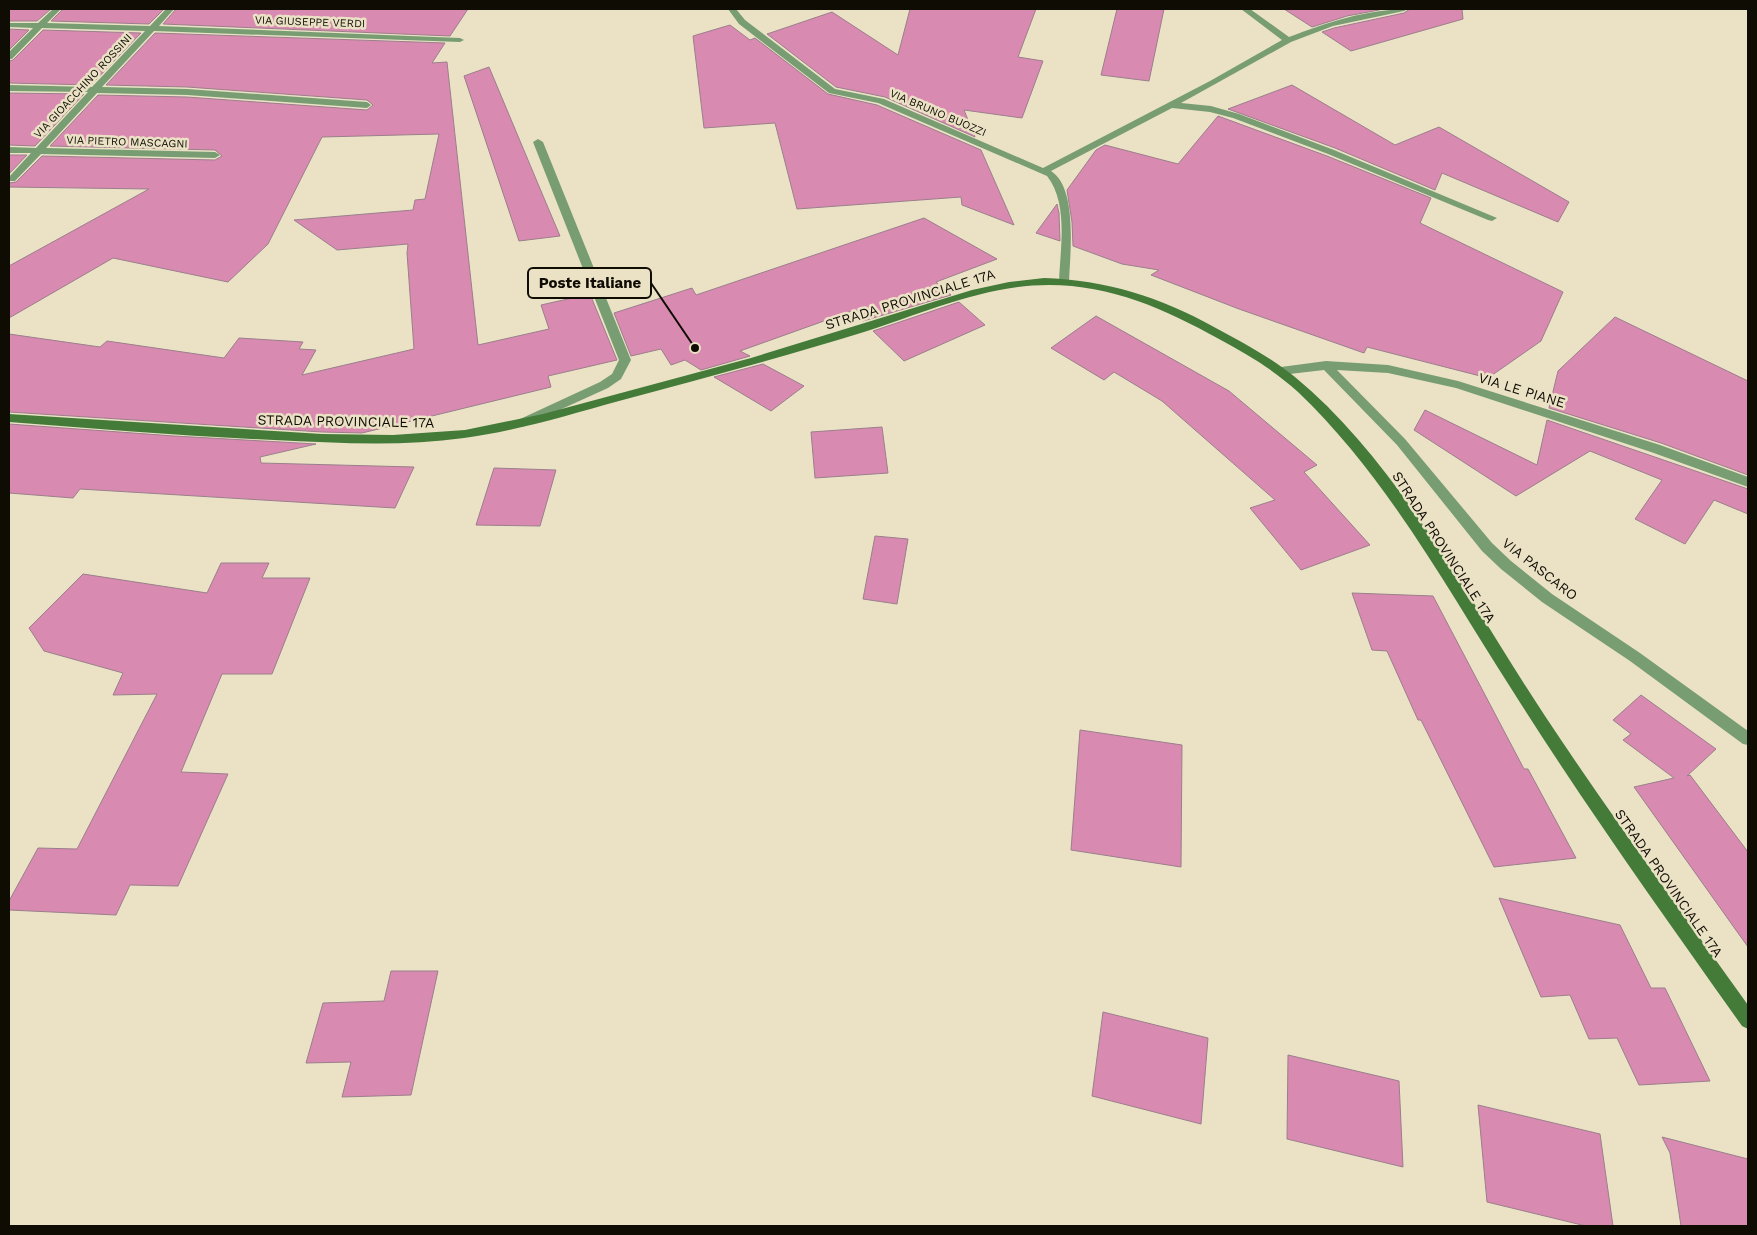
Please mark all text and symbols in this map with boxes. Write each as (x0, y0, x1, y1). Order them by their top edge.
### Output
street label: VIA GIUSEPPE VERDI (255, 14, 365, 30)
street label: VIA GIOACCHINO ROSSINI (31, 31, 135, 141)
street label: VIA BRUNO BUOZZI (888, 87, 988, 139)
street label: VIA PIETRO MASCAGNI (66, 133, 188, 151)
street label: STRADA PROVINCIALE 17A (823, 265, 997, 333)
callout: Poste Italiane (528, 268, 651, 298)
text: Poste Italiane (539, 274, 642, 292)
street label: VIA LE PIANE (1477, 369, 1567, 411)
street label: STRADA PROVINCIALE 17A (257, 411, 435, 431)
street label: STRADA PROVINCIALE 17A (1389, 468, 1499, 626)
street label: VIA PASCARO (1499, 535, 1581, 603)
street label: STRADA PROVINCIALE 17A (1612, 806, 1726, 960)

